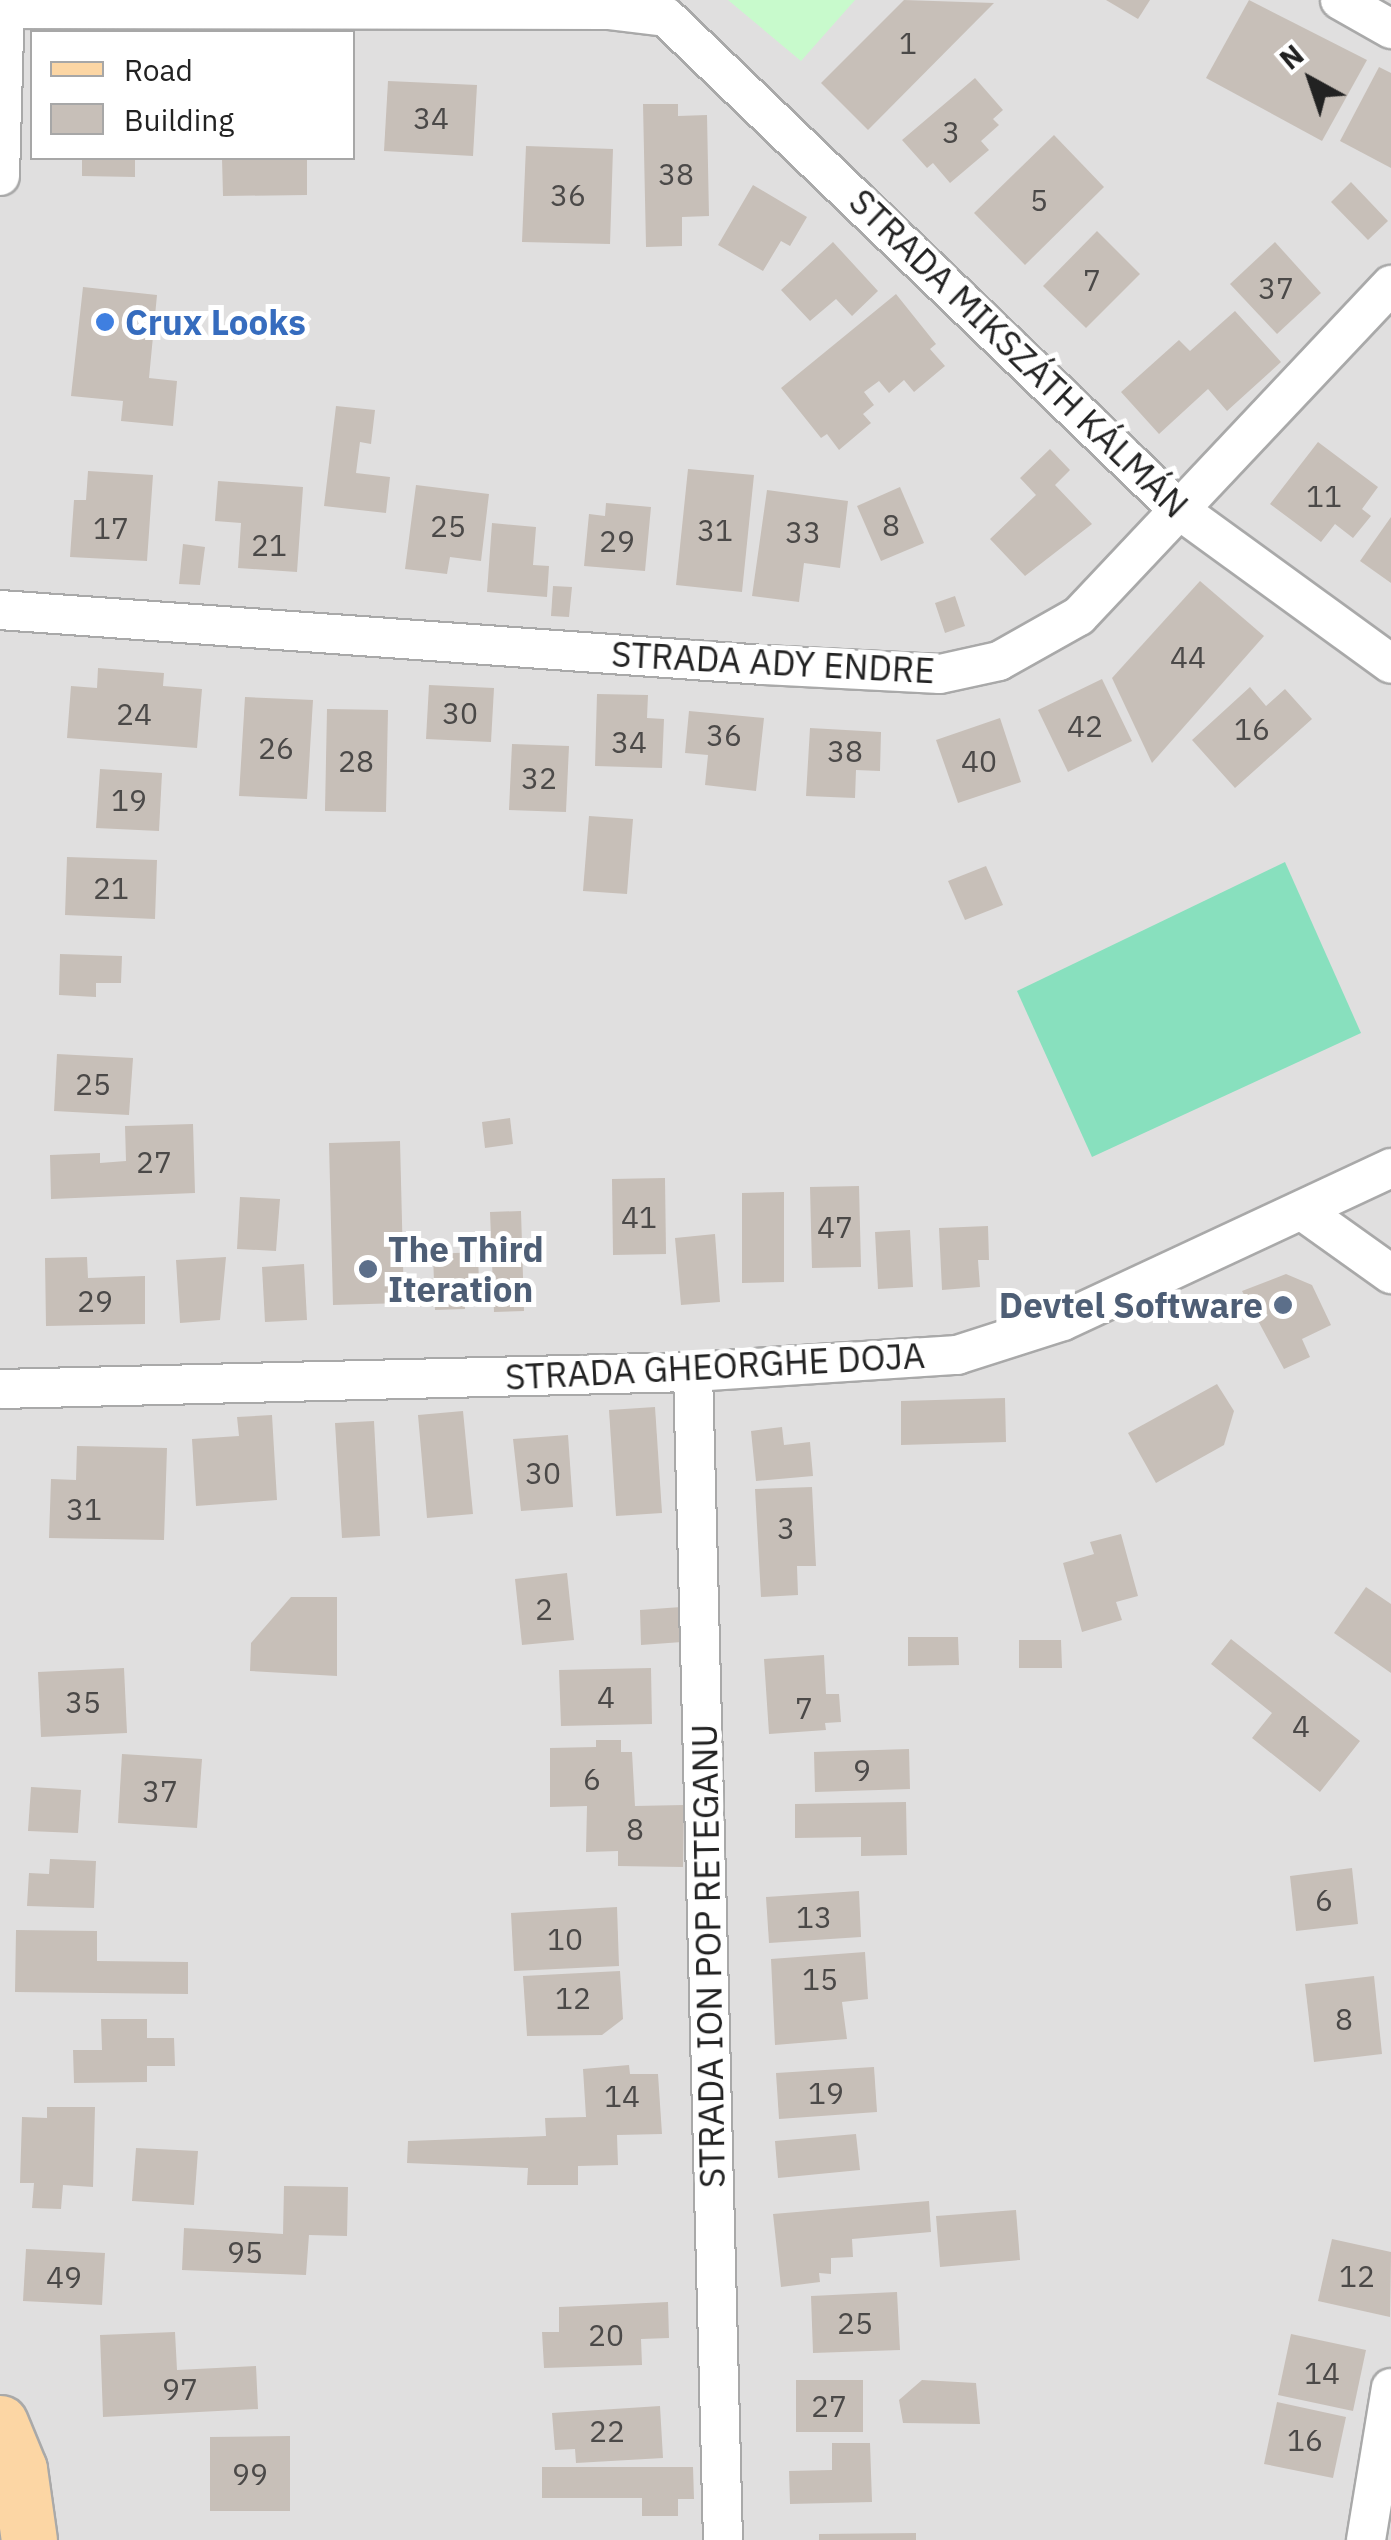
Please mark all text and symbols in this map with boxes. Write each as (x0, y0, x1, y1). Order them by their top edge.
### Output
house number: 1 (899, 25, 917, 61)
legend (30, 30, 355, 160)
north arrow (1261, 30, 1361, 130)
text: N (1272, 36, 1311, 77)
text: Road (124, 50, 193, 89)
text: Building (124, 100, 234, 139)
house number: 34 (413, 100, 449, 136)
house number: 3 (942, 114, 960, 150)
house number: 38 (658, 156, 694, 192)
house number: 36 (550, 177, 586, 213)
street label: STRADA MIKSZÁTH KÁLMÁN (841, 180, 1197, 526)
house number: 5 (1030, 182, 1048, 218)
house number: 7 (1083, 262, 1101, 298)
house number: 37 (1258, 270, 1294, 306)
place label: Crux Looks (125, 301, 306, 343)
marker: Crux Looks (94, 311, 116, 333)
house number: 11 (1306, 478, 1342, 514)
house number: 8 (882, 507, 900, 543)
house number: 25 (430, 508, 466, 544)
house number: 17 (93, 510, 129, 546)
house number: 31 (697, 512, 733, 548)
house number: 33 (785, 514, 821, 550)
house number: 29 (599, 523, 635, 559)
house number: 21 (251, 527, 287, 563)
street label: STRADA ADY ENDRE (610, 633, 936, 691)
house number: 44 (1170, 639, 1206, 675)
house number: 30 (442, 695, 478, 731)
house number: 24 (116, 696, 152, 732)
house number: 42 (1067, 708, 1103, 744)
house number: 16 (1234, 711, 1270, 747)
house number: 36 (706, 717, 742, 753)
house number: 34 (611, 724, 647, 760)
house number: 26 (258, 730, 294, 766)
house number: 38 (827, 733, 863, 769)
house number: 28 (338, 743, 374, 779)
house number: 40 (961, 743, 997, 779)
house number: 32 (521, 760, 557, 796)
house number: 19 (111, 782, 147, 818)
house number: 21 (93, 870, 129, 906)
house number: 25 (75, 1066, 111, 1102)
house number: 27 (136, 1144, 172, 1180)
house number: 41 (621, 1199, 657, 1235)
house number: 47 (817, 1209, 853, 1245)
place label: The Third Iteration (388, 1228, 544, 1310)
marker: The Third Iteration (357, 1258, 379, 1280)
house number: 29 (77, 1283, 113, 1319)
place label: Devtel Software (999, 1284, 1263, 1326)
marker: Devtel Software (1272, 1294, 1294, 1316)
street label: STRADA GHEORGHE DOJA (504, 1334, 926, 1398)
house number: 30 (525, 1455, 561, 1491)
house number: 31 (66, 1491, 102, 1527)
house number: 3 (777, 1510, 795, 1546)
house number: 2 (535, 1591, 553, 1627)
house number: 4 (597, 1679, 615, 1715)
house number: 35 (65, 1684, 101, 1720)
house number: 7 (795, 1690, 813, 1726)
house number: 4 (1292, 1708, 1310, 1744)
street label: STRADA ION POP RETEGANU (683, 1724, 733, 2188)
house number: 9 (853, 1752, 871, 1788)
house number: 6 (583, 1761, 601, 1797)
house number: 37 (142, 1773, 178, 1809)
house number: 8 (626, 1811, 644, 1847)
house number: 6 (1315, 1882, 1333, 1918)
house number: 13 (796, 1899, 832, 1935)
house number: 10 (547, 1921, 583, 1957)
house number: 15 (802, 1961, 838, 1997)
house number: 12 (555, 1980, 591, 2016)
house number: 8 (1335, 2001, 1353, 2037)
house number: 19 (808, 2075, 844, 2111)
house number: 14 (604, 2078, 640, 2114)
house number: 95 (227, 2234, 263, 2270)
house number: 12 (1339, 2258, 1375, 2294)
house number: 49 (46, 2259, 82, 2295)
house number: 25 (837, 2305, 873, 2341)
house number: 20 (588, 2317, 624, 2353)
house number: 14 (1304, 2355, 1340, 2391)
house number: 97 (162, 2371, 198, 2407)
house number: 27 (811, 2388, 847, 2424)
house number: 22 (589, 2413, 625, 2449)
house number: 16 (1287, 2422, 1323, 2458)
house number: 99 (232, 2456, 268, 2492)

